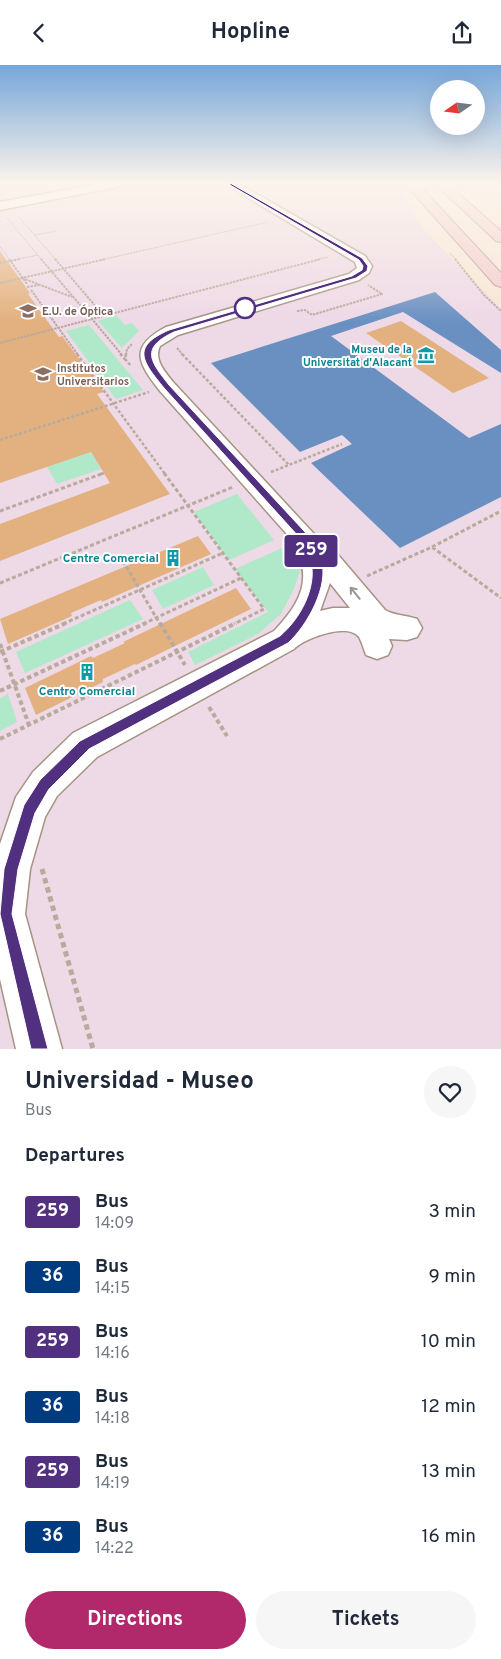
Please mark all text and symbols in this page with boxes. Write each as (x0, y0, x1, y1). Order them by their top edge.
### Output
icon: back (25, 19, 53, 47)
text: Hopline (211, 19, 290, 46)
icon: share (448, 19, 476, 47)
north arrow (430, 80, 485, 135)
map controls (430, 80, 485, 135)
unlabelled marker (234, 297, 256, 319)
school or university icon: E.U. de Óptica (18, 301, 38, 321)
place label: E.U. de Óptica (42, 304, 113, 319)
place label: Museu de la Universitat d'Alacant (303, 343, 412, 370)
museum icon: Museu de la Universitat d'Alacant (416, 345, 436, 365)
place label: Institutos Universitarios (57, 362, 129, 389)
school or university icon: Institutos Universitarios (33, 364, 53, 384)
line badge: 259 (282, 535, 340, 567)
text: 259 (294, 539, 328, 562)
building icon: Centre Comercial (163, 548, 183, 568)
place label: Centre Comercial (63, 551, 159, 567)
one-way arrow (349, 587, 360, 600)
building icon: Centro Comercial (77, 662, 97, 682)
place label: Centro Comercial (39, 684, 135, 700)
button: heart (424, 1066, 476, 1118)
text: Universidad - Museo (25, 1067, 254, 1097)
text: Bus (25, 1101, 52, 1121)
text: Departures (25, 1144, 125, 1168)
text: Bus (95, 1190, 129, 1214)
text: 259 (36, 1200, 69, 1223)
text: 3 min (428, 1200, 476, 1224)
text: 14:09 (95, 1214, 134, 1234)
text: Bus (95, 1255, 129, 1279)
text: 36 (42, 1265, 63, 1288)
text: 9 min (429, 1265, 476, 1289)
text: 14:15 (95, 1279, 130, 1299)
text: Bus (95, 1320, 129, 1344)
text: 259 (36, 1330, 69, 1353)
text: 10 min (421, 1330, 476, 1354)
text: 14:16 (95, 1344, 130, 1364)
text: Bus (95, 1385, 129, 1409)
text: 36 (42, 1395, 63, 1418)
text: 12 min (421, 1395, 476, 1419)
text: 14:18 (95, 1409, 130, 1429)
text: Bus (95, 1450, 129, 1474)
text: 259 (36, 1460, 69, 1483)
text: 13 min (421, 1460, 476, 1484)
text: 14:19 (95, 1474, 130, 1494)
text: Bus (95, 1515, 129, 1539)
text: 36 (42, 1525, 63, 1548)
text: 16 min (421, 1525, 476, 1549)
text: 14:22 (95, 1539, 134, 1559)
button: Directions (25, 1591, 246, 1649)
button: Tickets (256, 1591, 476, 1649)

